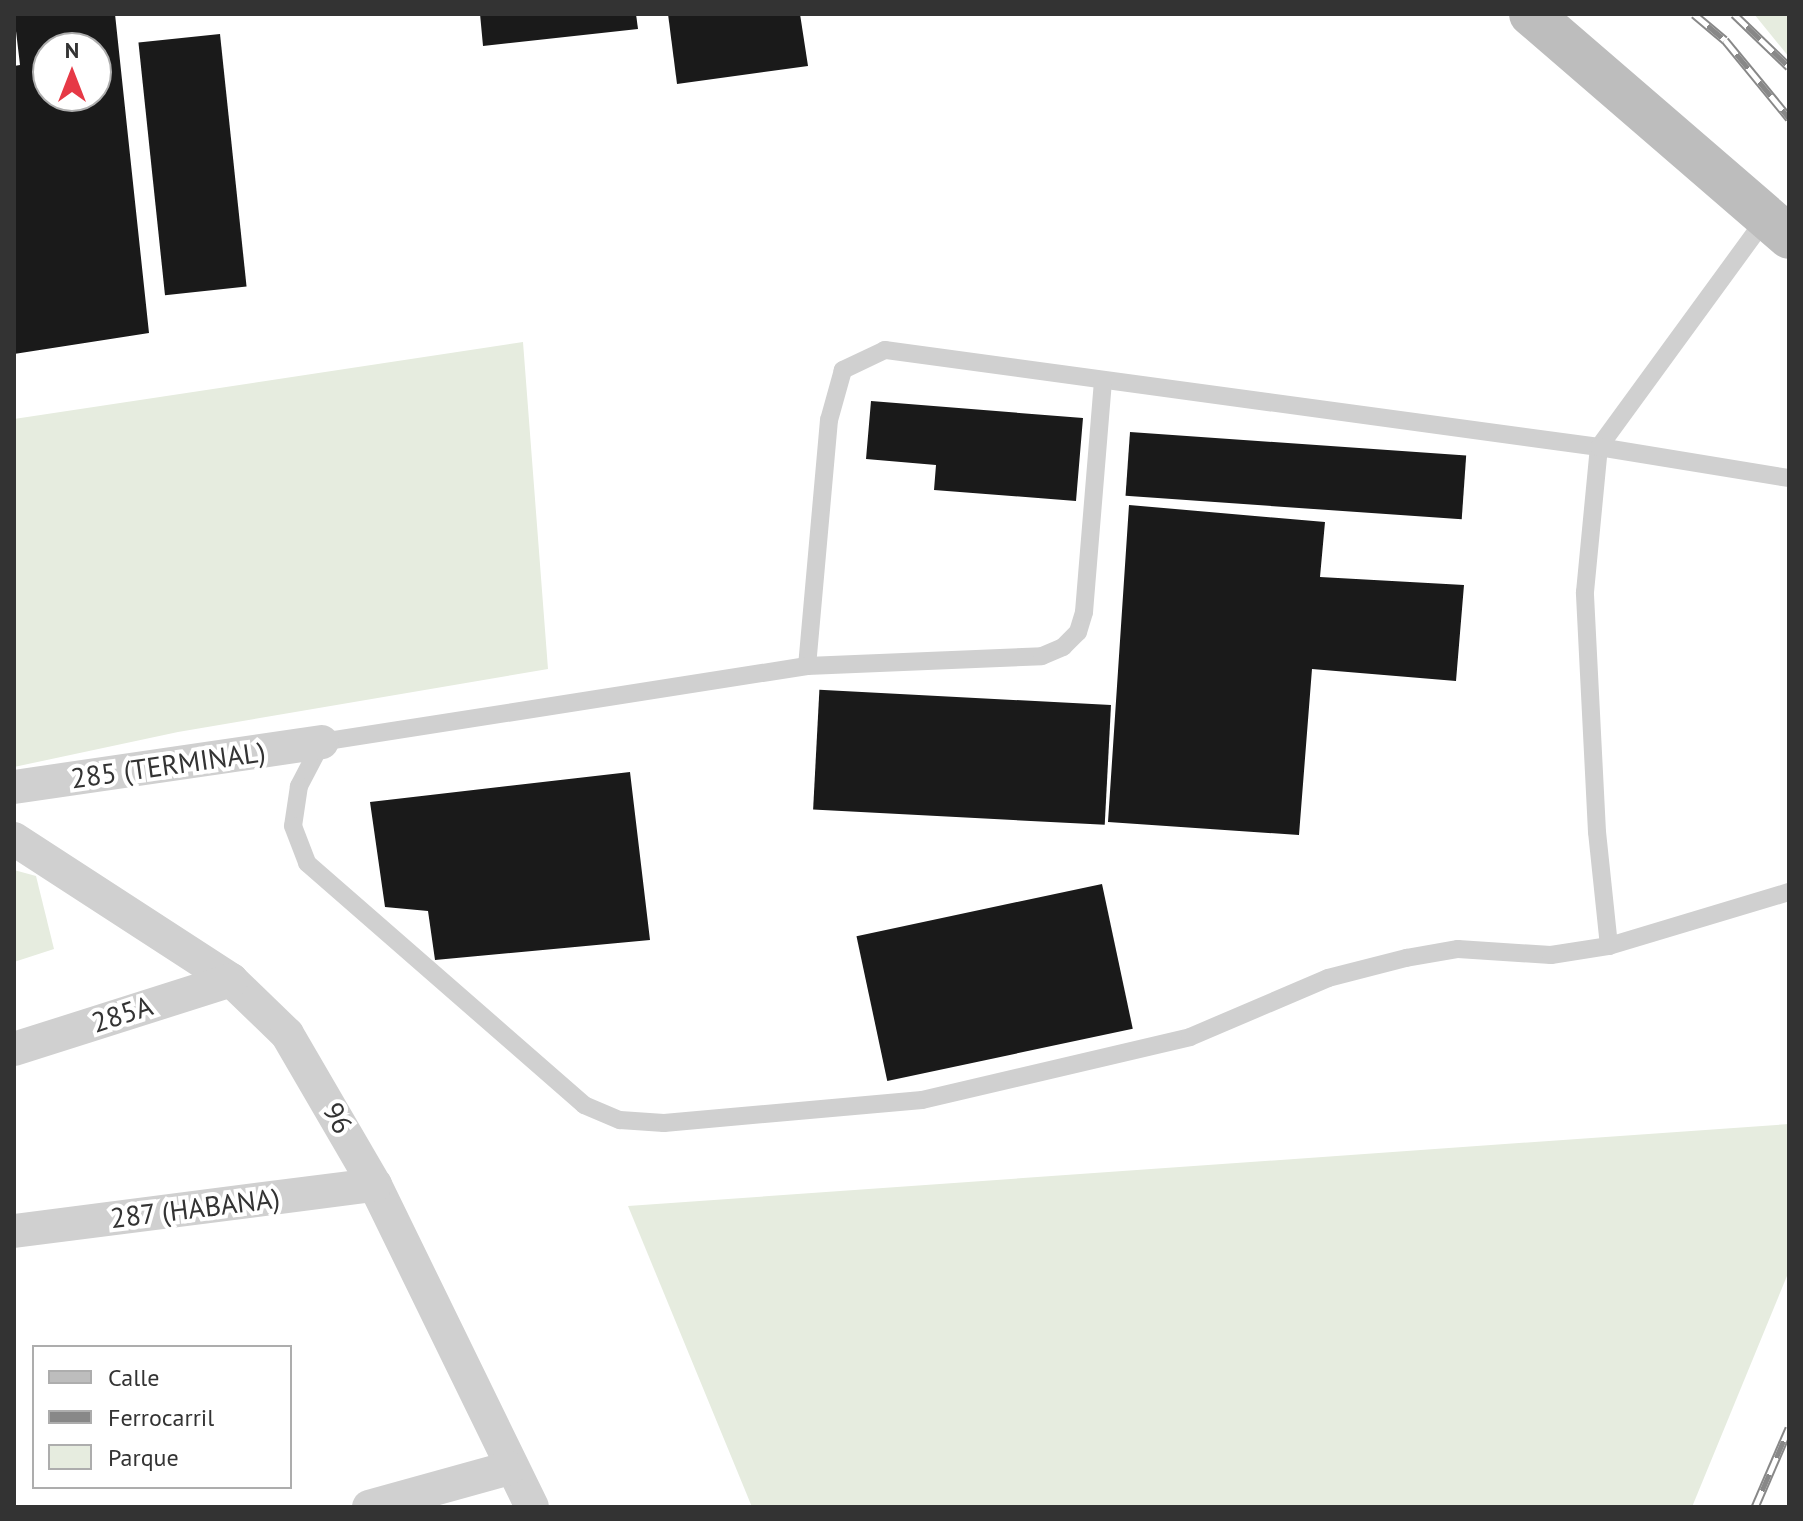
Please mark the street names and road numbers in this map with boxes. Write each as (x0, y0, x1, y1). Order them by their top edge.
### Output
street label: 285 (TERMINAL) (69, 735, 267, 795)
street label: 285A (87, 988, 157, 1040)
street label: 96 (316, 1097, 360, 1139)
street label: 287 (HABANA) (108, 1181, 282, 1235)

